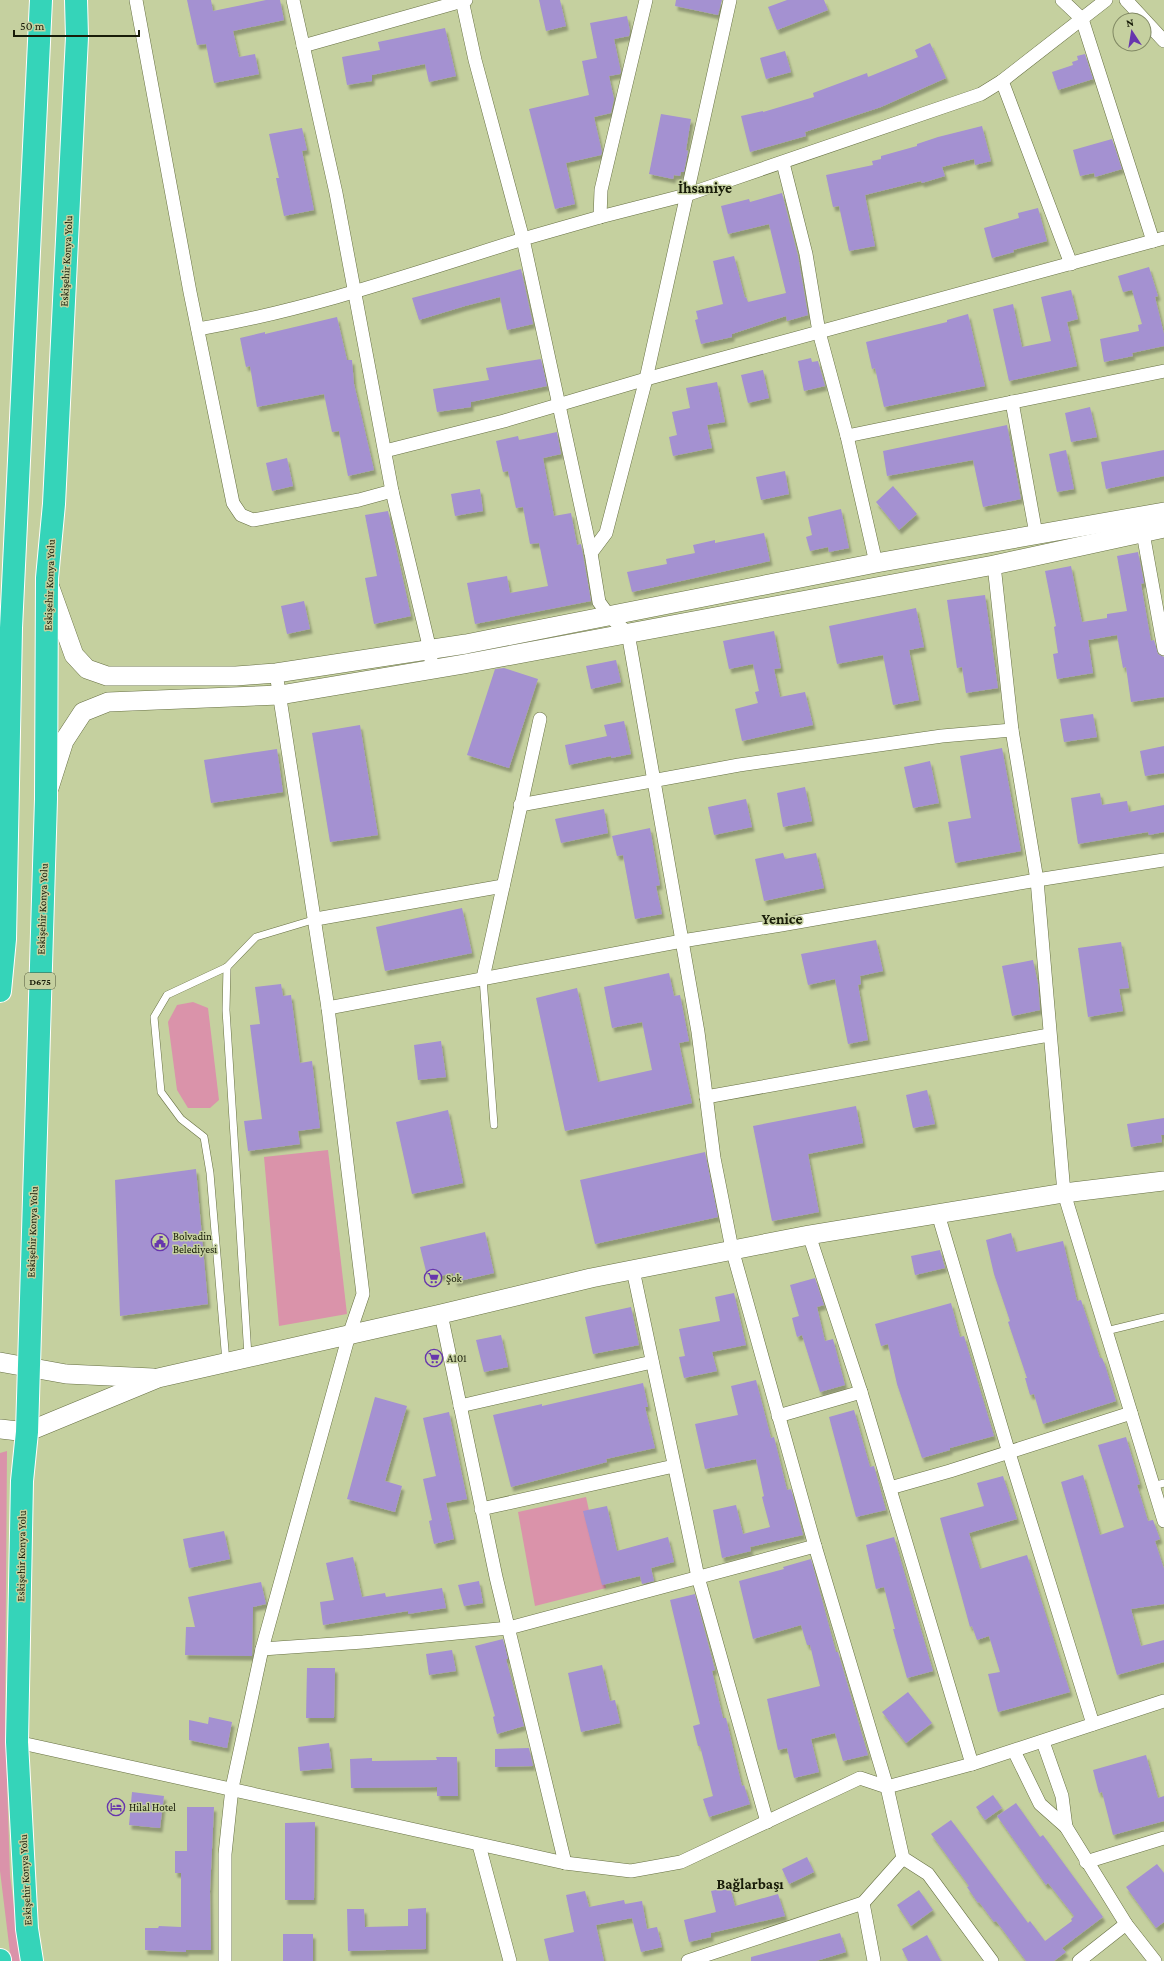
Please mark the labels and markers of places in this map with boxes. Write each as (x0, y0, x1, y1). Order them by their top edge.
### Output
place label: Bolvadin Belediyesi (173, 1230, 217, 1256)
public building icon: Bolvadin Belediyesi (150, 1232, 170, 1252)
supermarket icon: Şok (423, 1268, 443, 1288)
place label: Şok (446, 1272, 463, 1285)
supermarket icon: A101 (424, 1348, 444, 1368)
place label: A101 (447, 1352, 467, 1364)
hotel icon: Hilal Hotel (106, 1797, 126, 1817)
place label: Hilal Hotel (129, 1801, 176, 1813)

